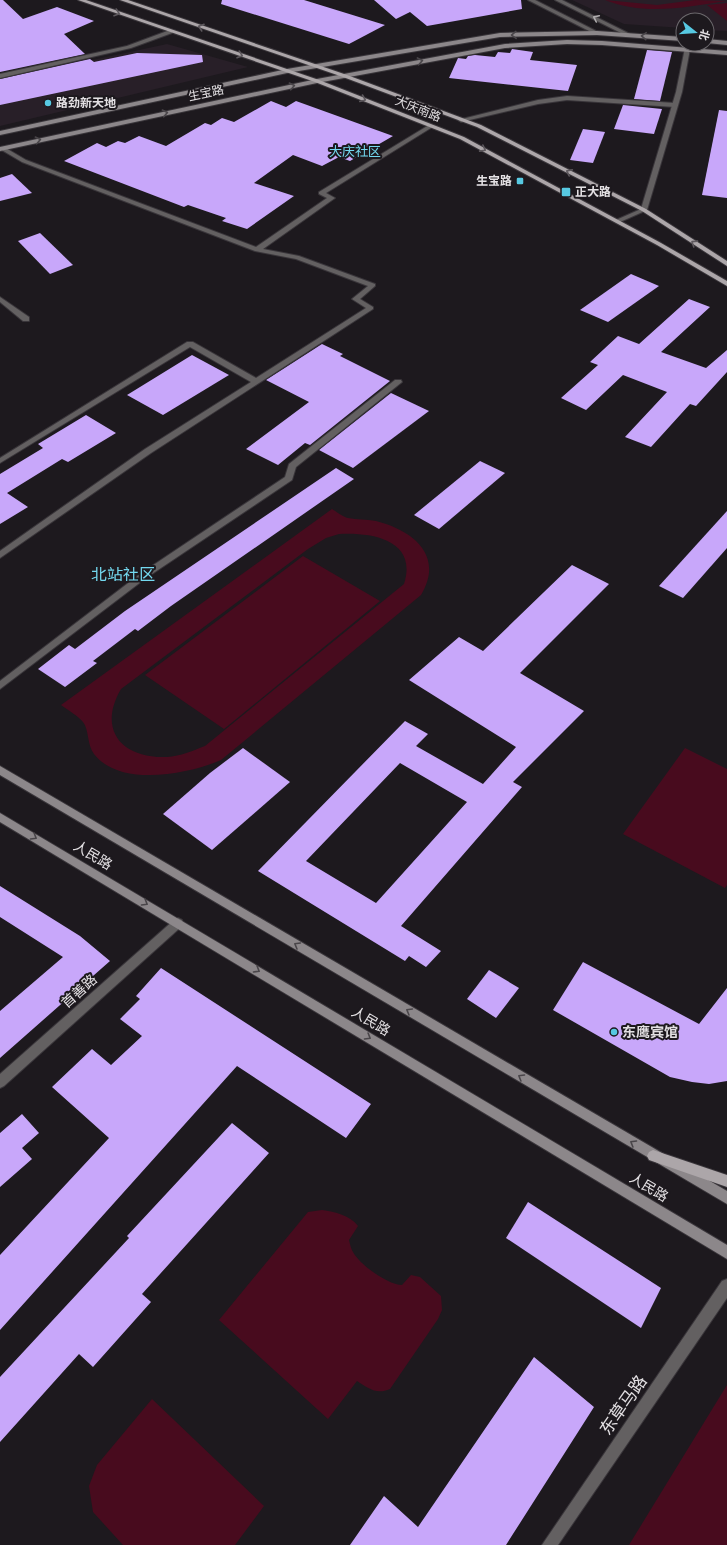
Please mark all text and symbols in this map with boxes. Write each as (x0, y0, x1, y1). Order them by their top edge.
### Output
one-way arrow (114, 8, 121, 17)
north arrow (675, 12, 715, 52)
one-way arrow (592, 15, 600, 23)
one-way arrow (198, 23, 205, 32)
text: 北 (696, 28, 712, 42)
one-way arrow (511, 31, 517, 39)
one-way arrow (641, 32, 647, 41)
one-way arrow (237, 50, 244, 59)
one-way arrow (417, 58, 423, 66)
street label: 生宝路 (187, 82, 225, 104)
one-way arrow (289, 82, 296, 90)
one-way arrow (359, 94, 366, 102)
street label: 大庆南路 (393, 94, 443, 124)
place label: 路劲新天地 (56, 96, 116, 110)
marker: 路劲新天地 (43, 98, 53, 108)
one-way arrow (162, 110, 168, 118)
one-way arrow (35, 137, 41, 145)
district label: 大庆社区 (329, 144, 381, 159)
one-way arrow (478, 144, 486, 152)
one-way arrow (566, 169, 573, 177)
place label: 生宝路 (476, 174, 512, 188)
marker: 生宝路 (515, 176, 525, 186)
place label: 正大路 (575, 185, 611, 199)
marker: 正大路 (560, 186, 572, 198)
one-way arrow (691, 240, 698, 247)
district label: 北站社区 (91, 565, 155, 584)
one-way arrow (29, 832, 37, 839)
street label: 人民路 (70, 837, 115, 874)
one-way arrow (141, 899, 148, 906)
one-way arrow (294, 942, 301, 949)
one-way arrow (253, 965, 260, 973)
street label: 首善路 (58, 971, 101, 1012)
street label: 人民路 (348, 1003, 393, 1040)
one-way arrow (406, 1008, 413, 1015)
place label: 东鹰宾馆 (622, 1024, 678, 1041)
marker: 东鹰宾馆 (609, 1027, 619, 1037)
one-way arrow (364, 1032, 371, 1039)
one-way arrow (518, 1074, 525, 1082)
one-way arrow (630, 1141, 637, 1148)
street label: 人民路 (626, 1169, 671, 1206)
street label: 东草马路 (595, 1371, 652, 1439)

